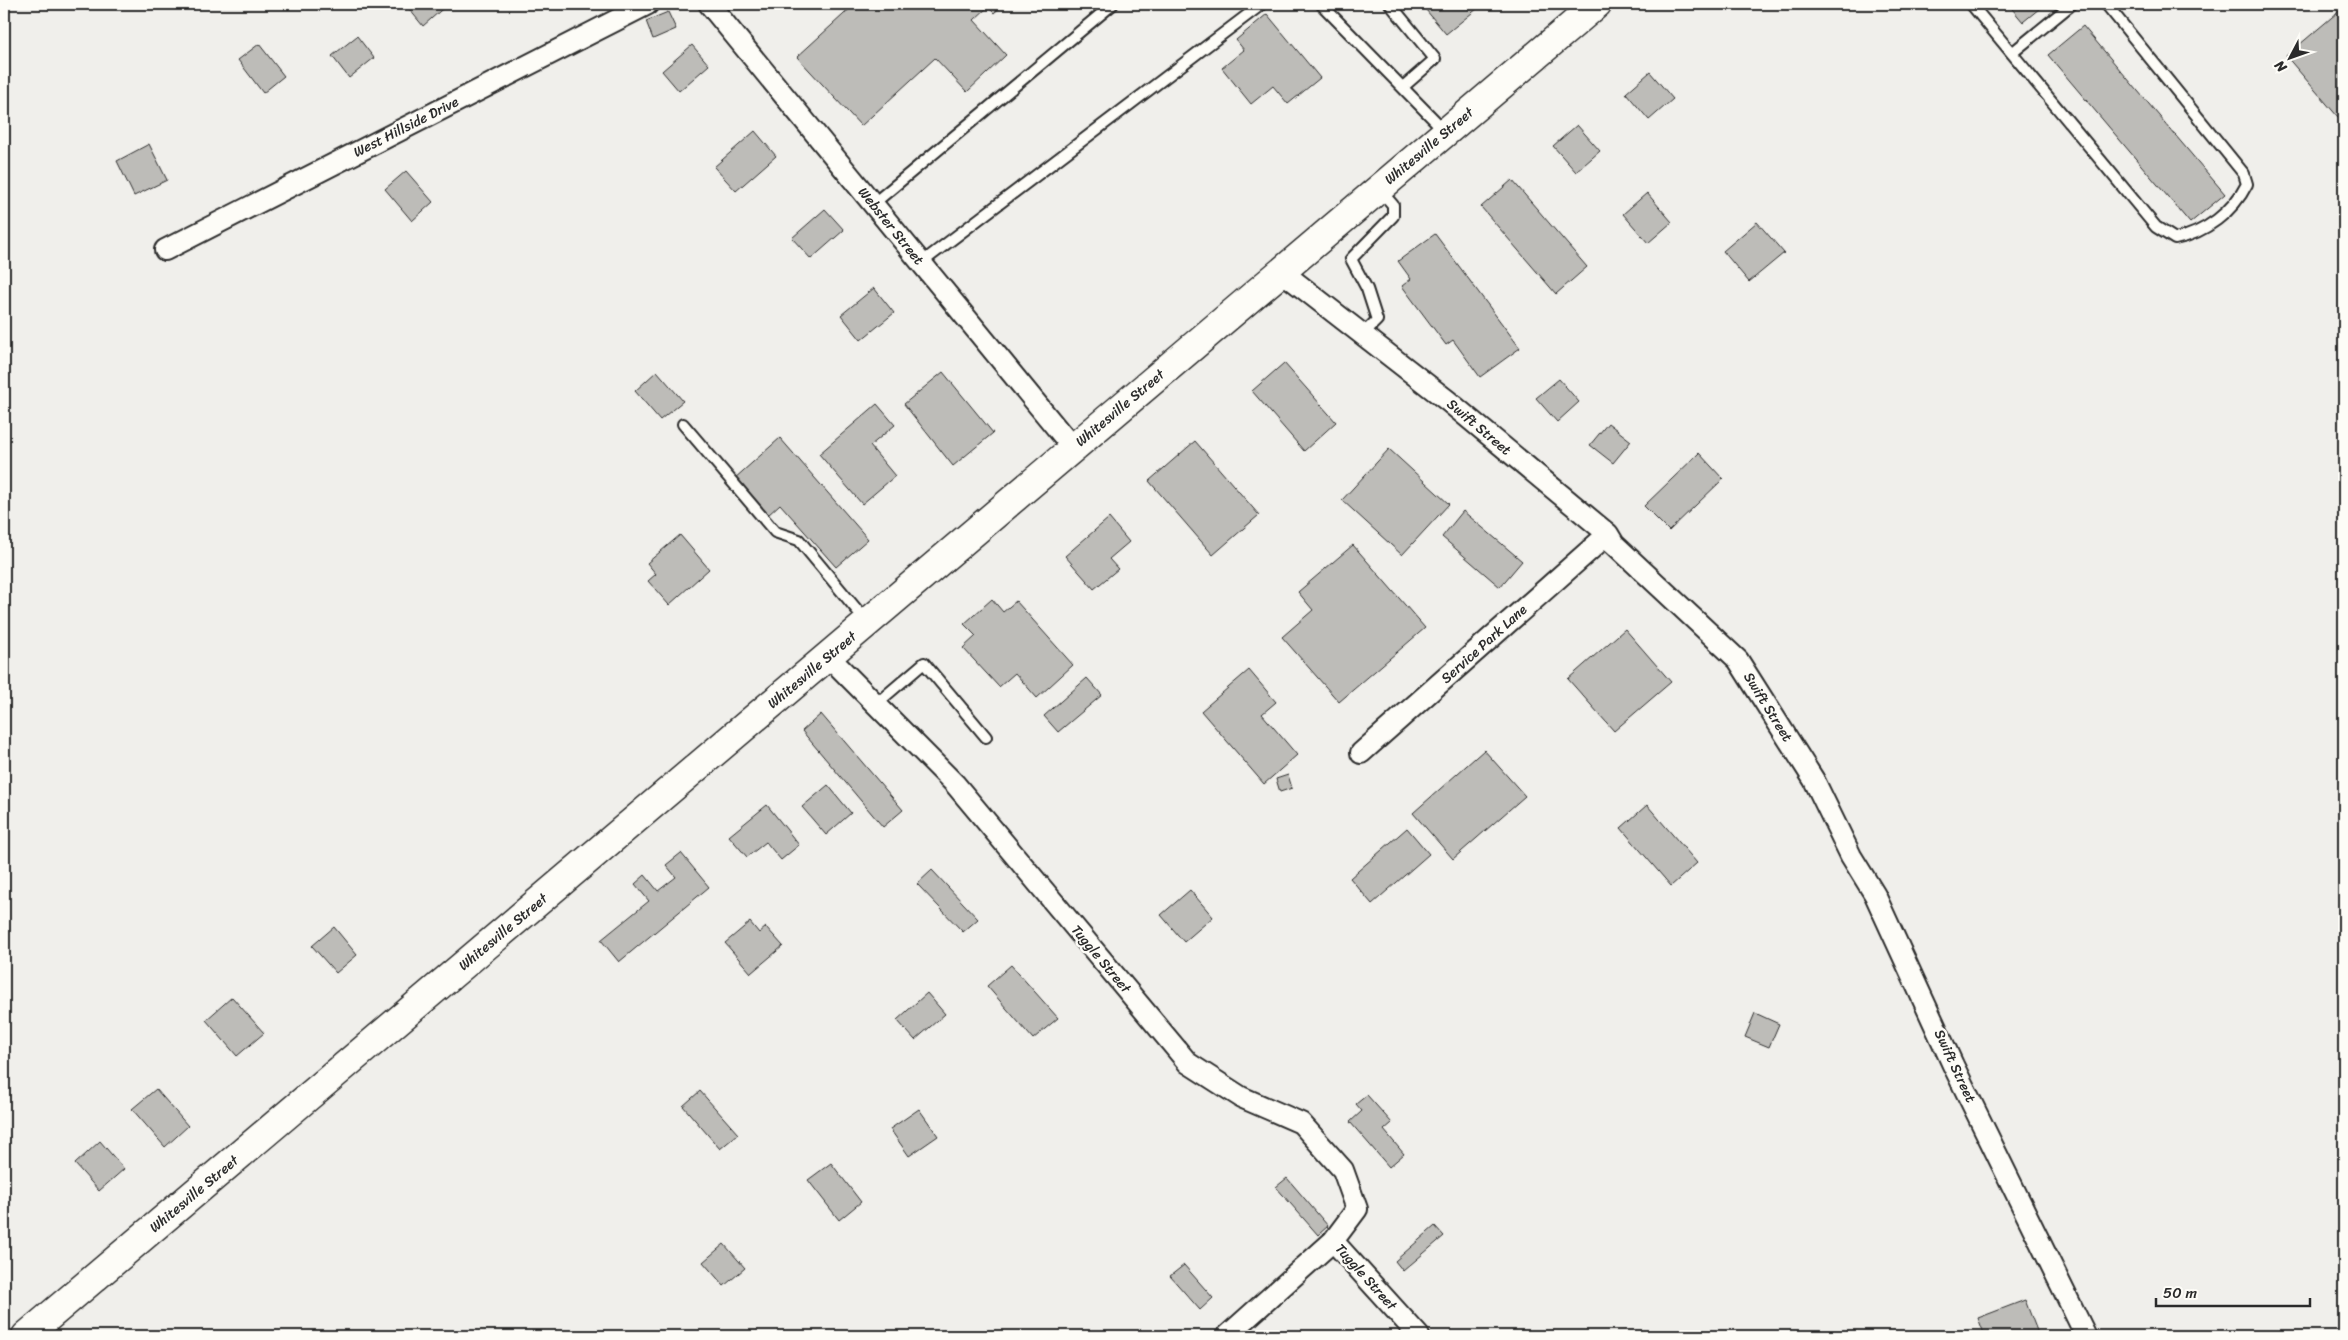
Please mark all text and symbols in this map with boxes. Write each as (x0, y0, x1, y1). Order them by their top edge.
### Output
north arrow (2266, 32, 2316, 82)
text: N (2268, 54, 2294, 79)
street label: West Hillside Drive (349, 89, 463, 164)
street label: Whitesville Street (1379, 100, 1480, 191)
street label: Webster Street (851, 181, 931, 271)
street label: Whitesville Street (1070, 362, 1171, 453)
street label: Swift Street (1441, 392, 1517, 462)
street label: Service Park Lane (1435, 598, 1533, 690)
street label: Whitesville Street (762, 624, 863, 715)
street label: Swift Street (1737, 667, 1799, 747)
street label: Whitesville Street (453, 886, 554, 977)
street label: Tuggle Street (1065, 919, 1138, 1000)
street label: Swift Street (1927, 1025, 1983, 1107)
street label: Whitesville Street (144, 1148, 245, 1239)
street label: Tuggle Street (1329, 1238, 1404, 1317)
scale bar (2156, 1275, 2309, 1307)
text: 50 m (2163, 1280, 2198, 1306)

